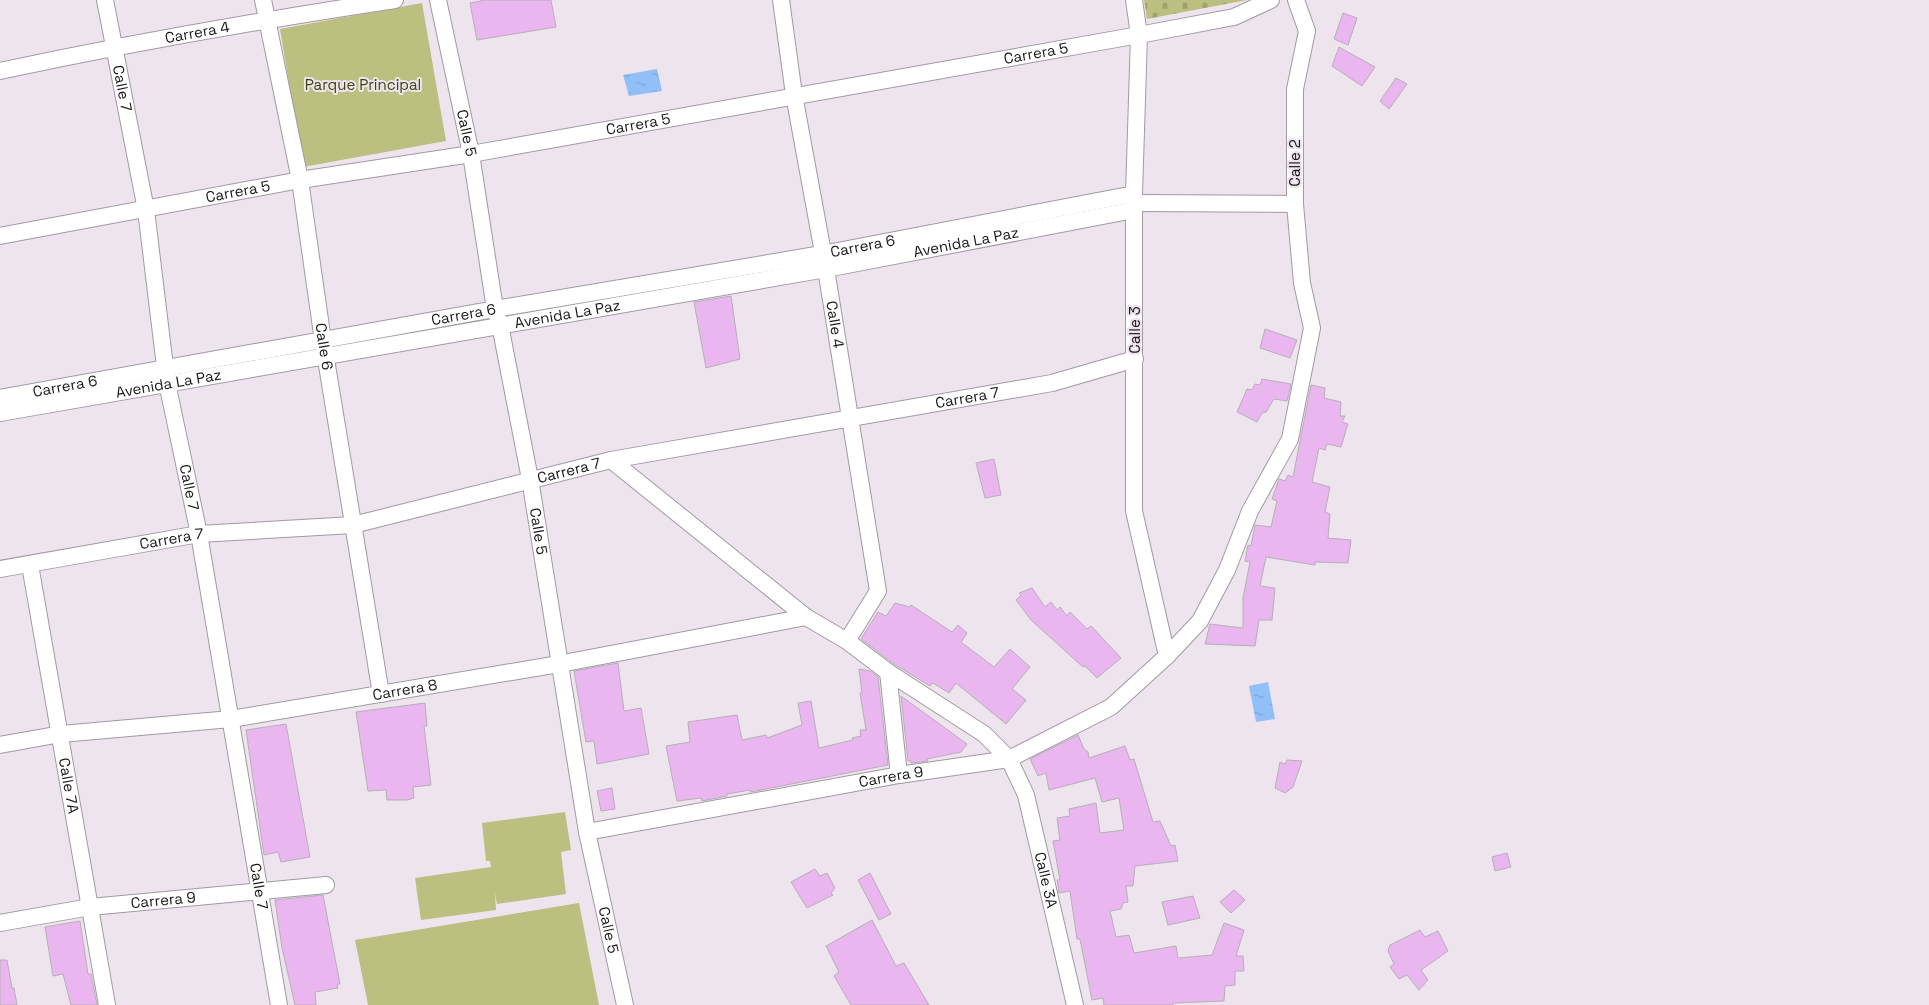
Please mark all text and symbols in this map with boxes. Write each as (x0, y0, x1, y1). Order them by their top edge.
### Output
street label: Carrera 4 (163, 17, 231, 47)
street label: Carrera 5 (1002, 38, 1070, 68)
street label: Calle 7 (109, 63, 137, 113)
park label: Parque Principal (305, 75, 421, 94)
street label: Calle 5 (453, 108, 481, 158)
street label: Carrera 5 (604, 109, 672, 139)
street label: Calle 2 (1285, 139, 1304, 187)
street label: Carrera 5 (204, 176, 272, 206)
street label: Avenida La Paz (912, 222, 1020, 261)
street label: Carrera 6 (829, 230, 896, 261)
street label: Avenida La Paz (513, 295, 622, 332)
street label: Carrera 6 (430, 299, 497, 329)
street label: Calle 4 (822, 299, 849, 350)
street label: Calle 3 (1125, 306, 1144, 354)
street label: Calle 6 (312, 322, 338, 371)
street label: Avenida La Paz (114, 365, 223, 402)
street label: Carrera 6 (31, 371, 99, 401)
street label: Carrera 7 (934, 382, 1001, 412)
street label: Carrera 7 (535, 453, 602, 487)
street label: Calle 7 (175, 462, 204, 512)
street label: Calle 5 (526, 506, 552, 556)
street label: Carrera 7 (138, 524, 204, 553)
street label: Carrera 8 (371, 675, 439, 704)
street label: Calle 7A (55, 756, 83, 815)
street label: Carrera 9 (857, 762, 925, 791)
street label: Calle 3A (1031, 850, 1062, 910)
street label: Calle 7 (246, 862, 273, 911)
street label: Carrera 9 (130, 887, 197, 912)
street label: Calle 5 (595, 905, 623, 955)

